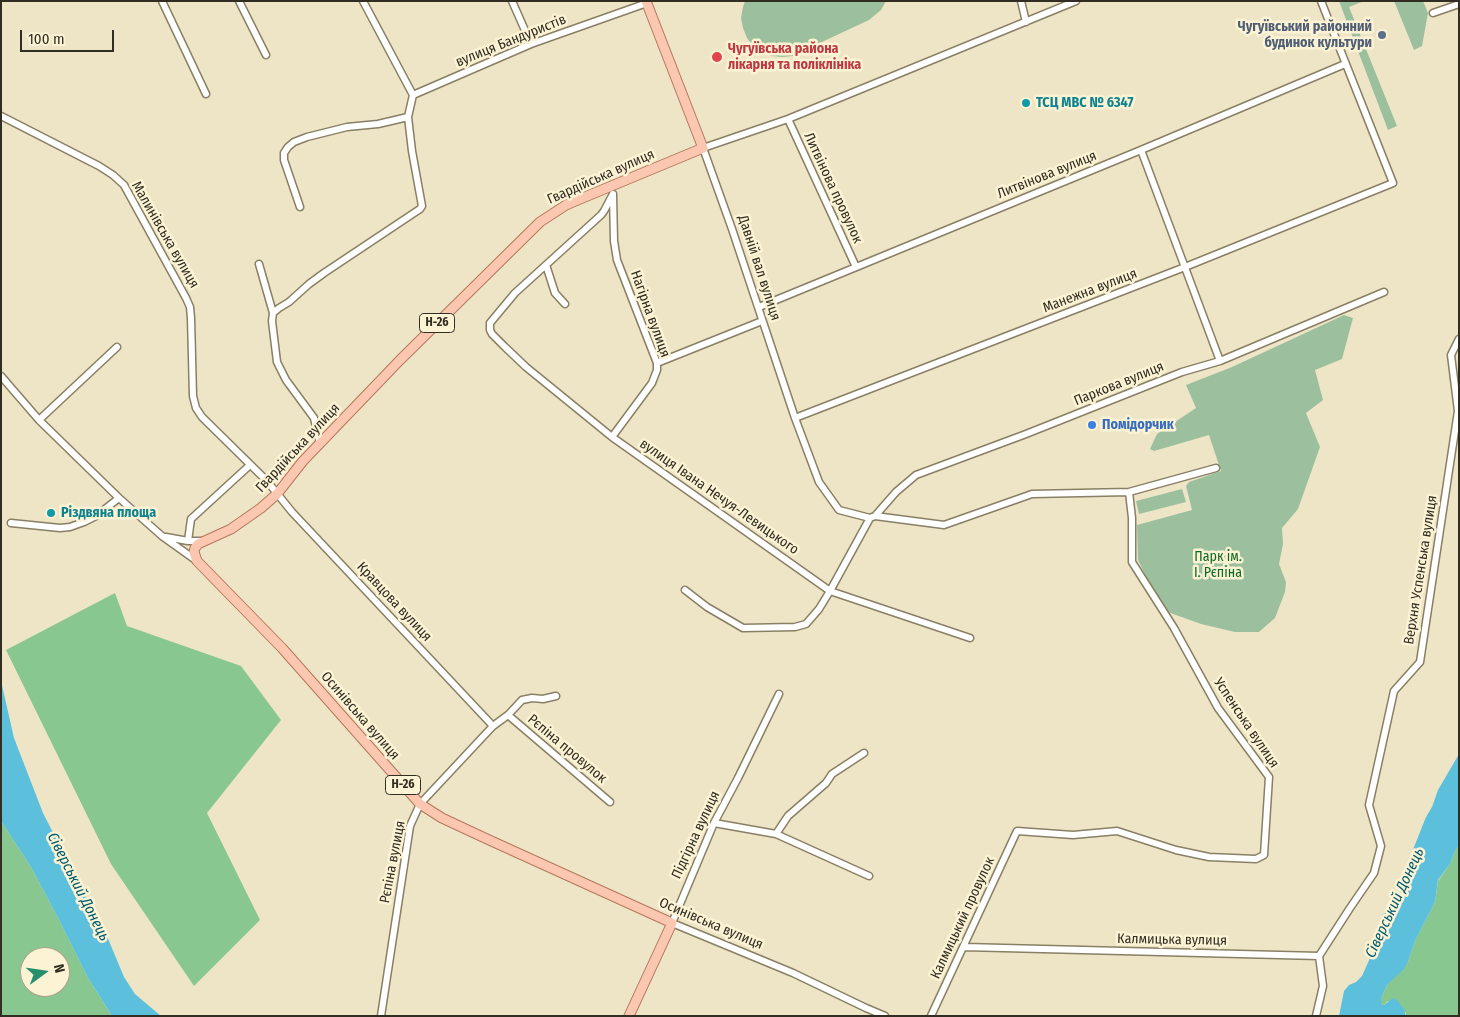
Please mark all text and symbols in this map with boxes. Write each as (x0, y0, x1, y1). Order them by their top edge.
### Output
street label: вулиця Бандуристів (453, 11, 569, 71)
place label: Чугуївський районний будинок культури (1238, 19, 1372, 52)
scale bar (22, 20, 116, 52)
marker: Чугуївський районний будинок культури (1376, 29, 1388, 41)
text: 100 m (28, 30, 65, 48)
place label: Чугуївська района лікарня та поліклініка (728, 41, 861, 74)
marker: Чугуївська района лікарня та поліклініка (710, 50, 724, 64)
place label: ТСЦ МВС № 6347 (1036, 95, 1133, 111)
marker: ТСЦ МВС № 6347 (1020, 97, 1032, 109)
street label: Литвінова провулок (800, 130, 866, 246)
street label: Гвардійська вулиця (545, 146, 657, 208)
street label: Литвінова вулиця (995, 147, 1099, 203)
street label: Малинівська вулиця (128, 179, 202, 291)
street label: Давній вал вулиця (734, 213, 784, 323)
street label: Манежна вулиця (1040, 265, 1140, 317)
street label: Нагірна вулиця (626, 268, 674, 360)
road number: Н-26 (420, 314, 454, 332)
street label: Паркова вулиця (1072, 358, 1166, 410)
street label: Гвардійська вулиця (252, 400, 344, 496)
place label: Помідорчик (1102, 417, 1174, 433)
marker: Помідорчик (1086, 419, 1098, 431)
street label: вулиця Івана Нечуя-Левицького (636, 436, 802, 558)
street label: Верхня Успенська вулиця (1401, 494, 1441, 646)
place label: Різдвяна площа (61, 505, 156, 521)
marker: Різдвяна площа (45, 507, 57, 519)
park label: Парк ім. І. Рєпіна (1194, 549, 1242, 582)
street label: Кравцова вулиця (353, 559, 435, 645)
street label: Осинівська вулиця (317, 669, 403, 763)
street label: Успенська вулиця (1210, 675, 1282, 771)
street label: Рєпіна провулок (524, 711, 610, 787)
road number: Н-26 (386, 776, 420, 794)
street label: Підгірна вулиця (668, 788, 724, 882)
street label: Рєпіна вулиця (377, 819, 409, 905)
water label: Сіверський Донець (43, 830, 113, 944)
water label: Сіверський Донець (1362, 845, 1428, 961)
street label: Калмицький провулок (927, 854, 999, 982)
street label: Осинівська вулиця (657, 895, 765, 953)
street label: Калмицька вулиця (1117, 931, 1227, 949)
north arrow (20, 947, 70, 997)
text: N (50, 962, 68, 975)

